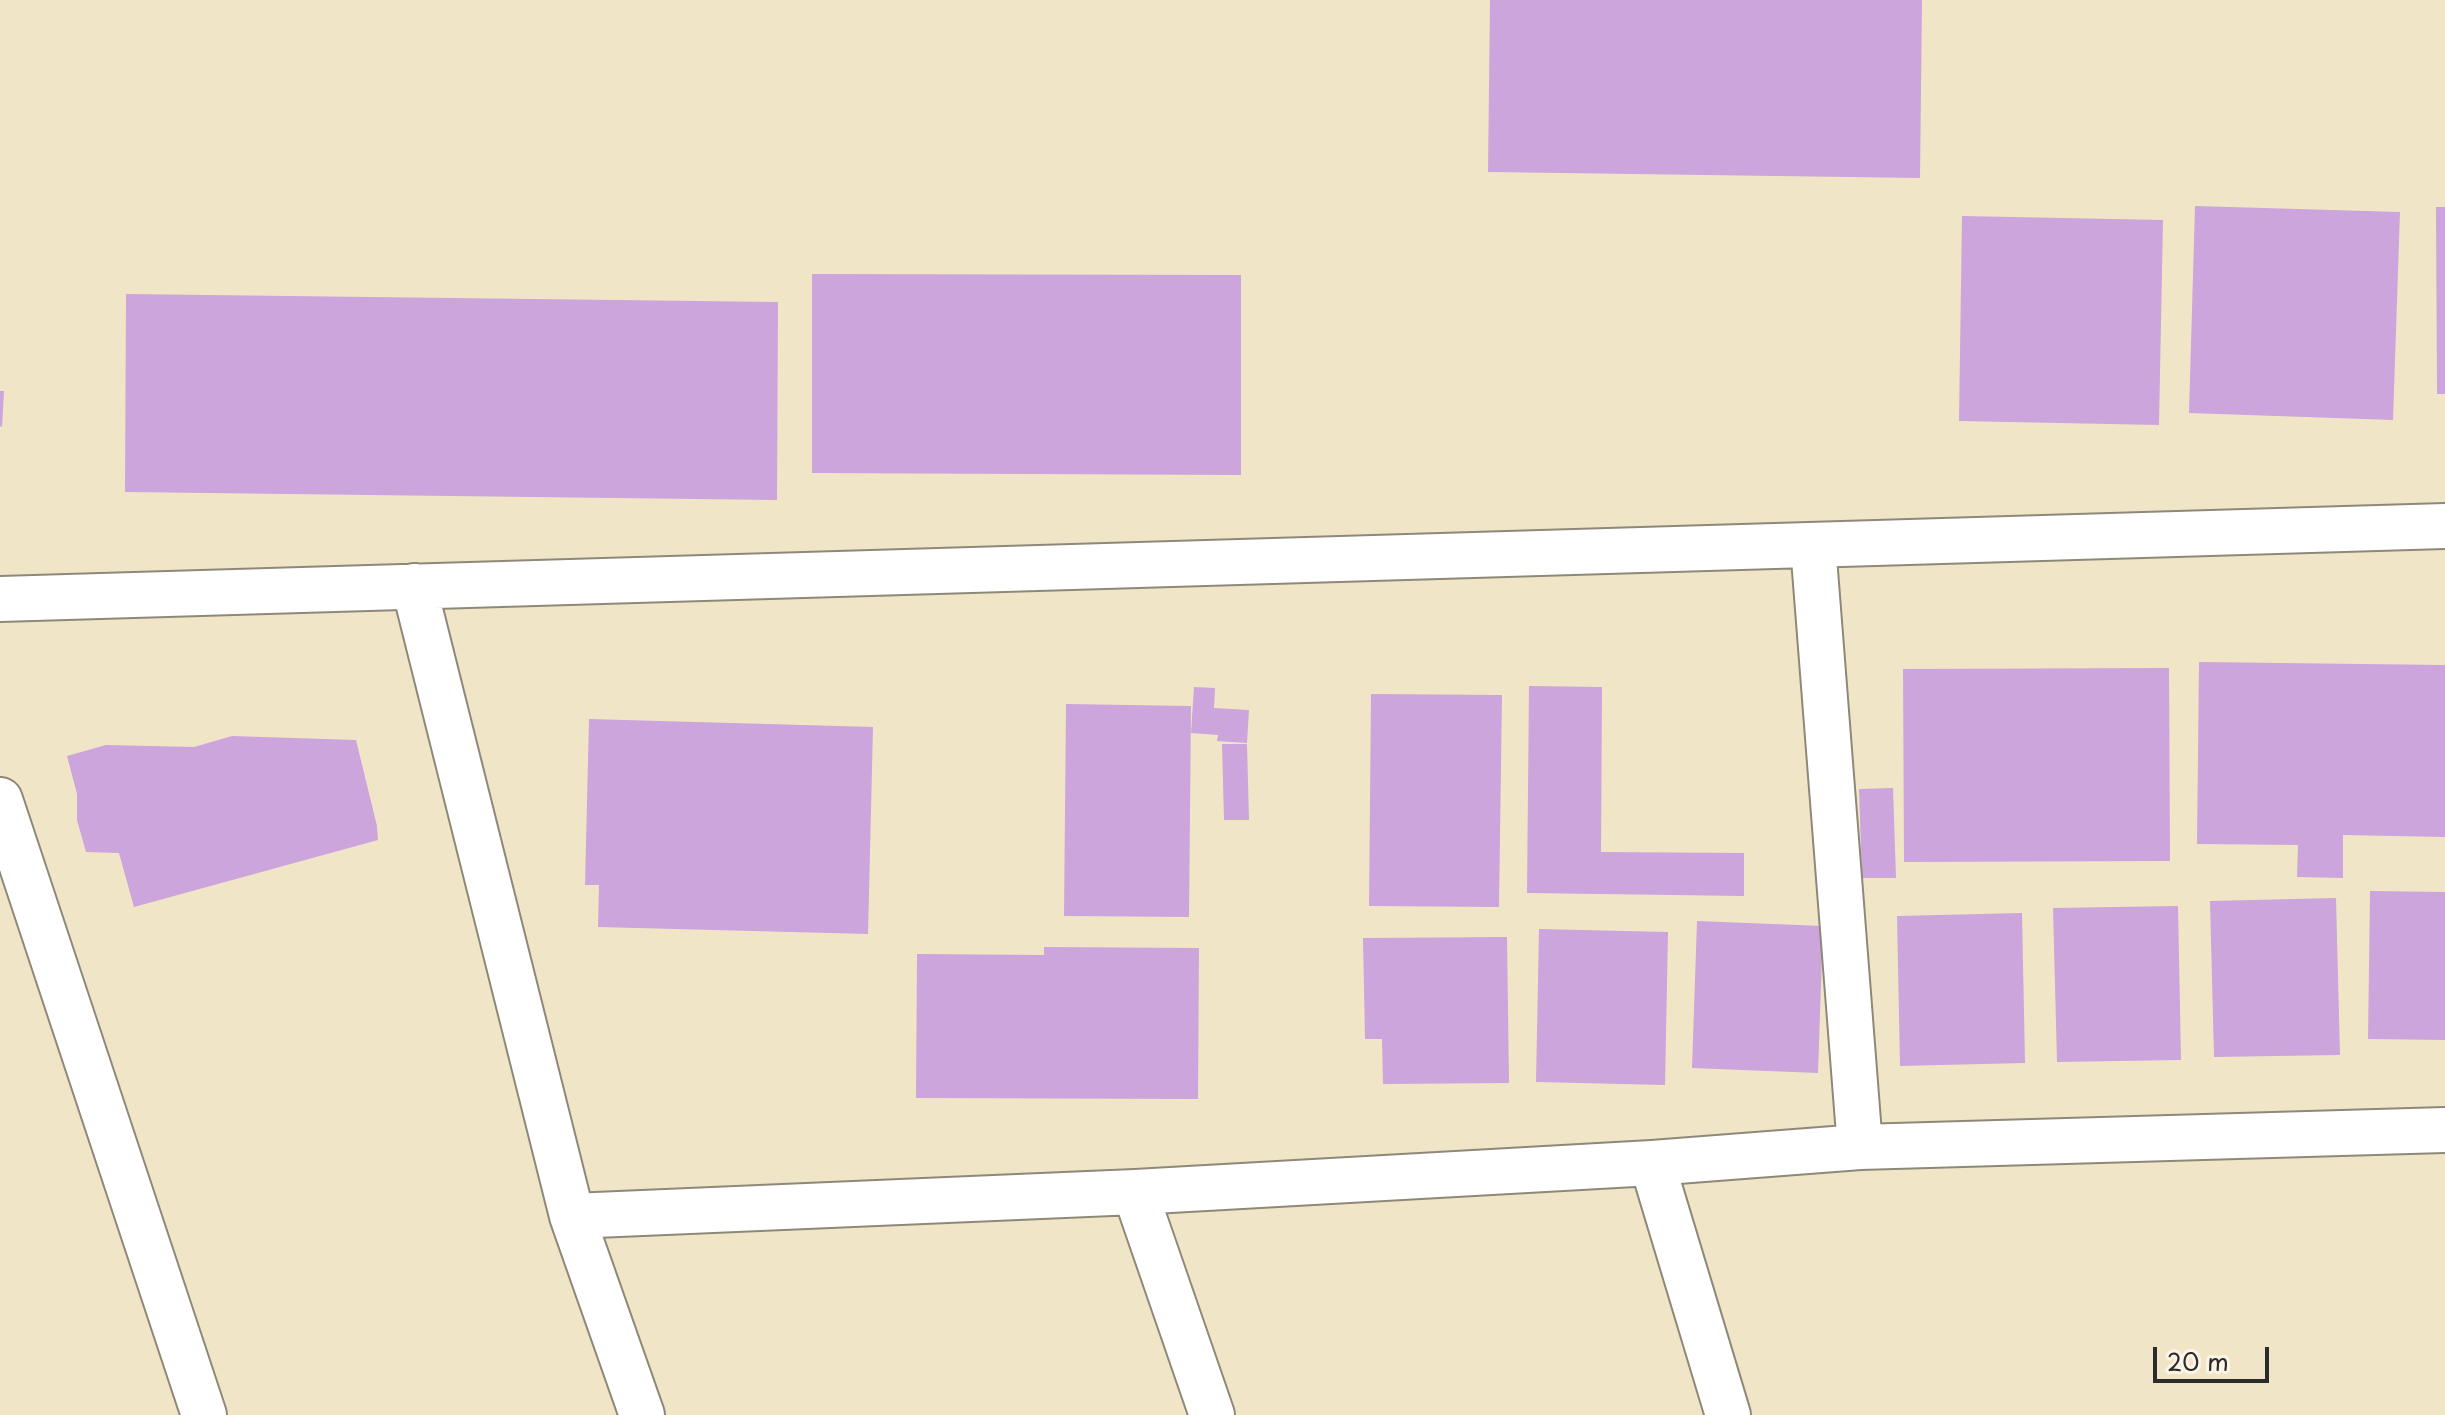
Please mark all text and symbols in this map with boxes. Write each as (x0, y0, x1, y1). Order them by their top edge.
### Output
scale bar (2157, 1331, 2273, 1381)
text: 20 m (2167, 1343, 2229, 1379)

